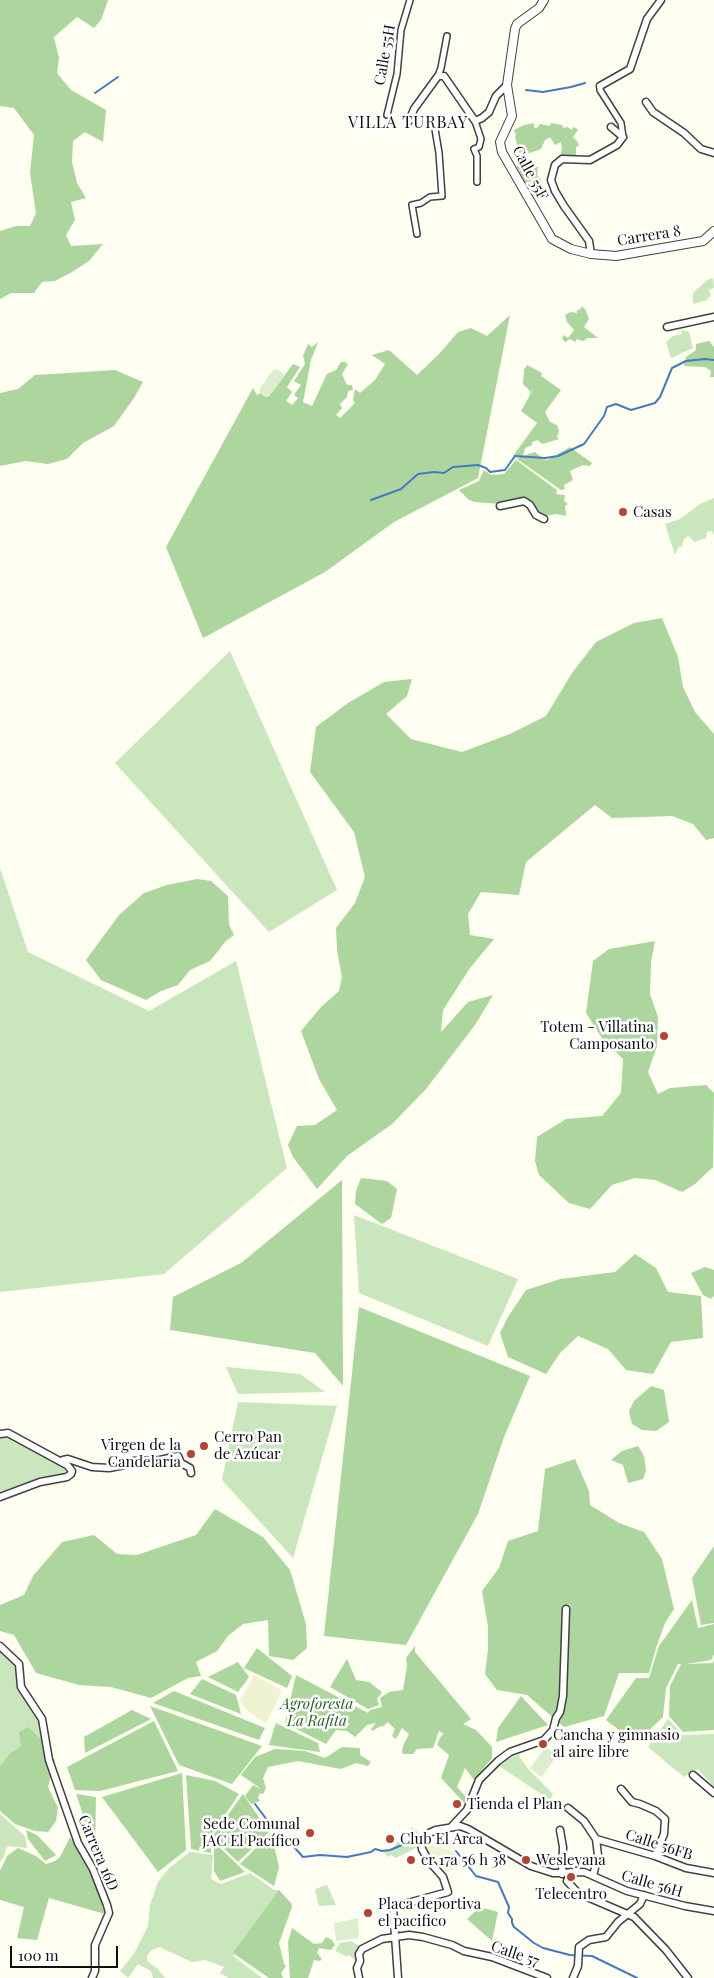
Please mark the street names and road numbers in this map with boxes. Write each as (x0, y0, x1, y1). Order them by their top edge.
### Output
street label: Calle 55H (371, 23, 399, 87)
street label: Calle 55F (508, 143, 552, 203)
street label: Carrera 8 (616, 222, 682, 250)
street label: Carrera 16D (74, 1812, 122, 1894)
street label: Calle 56FB (623, 1826, 695, 1864)
street label: Calle 56H (619, 1867, 685, 1901)
street label: Calle 57 (488, 1937, 542, 1971)

